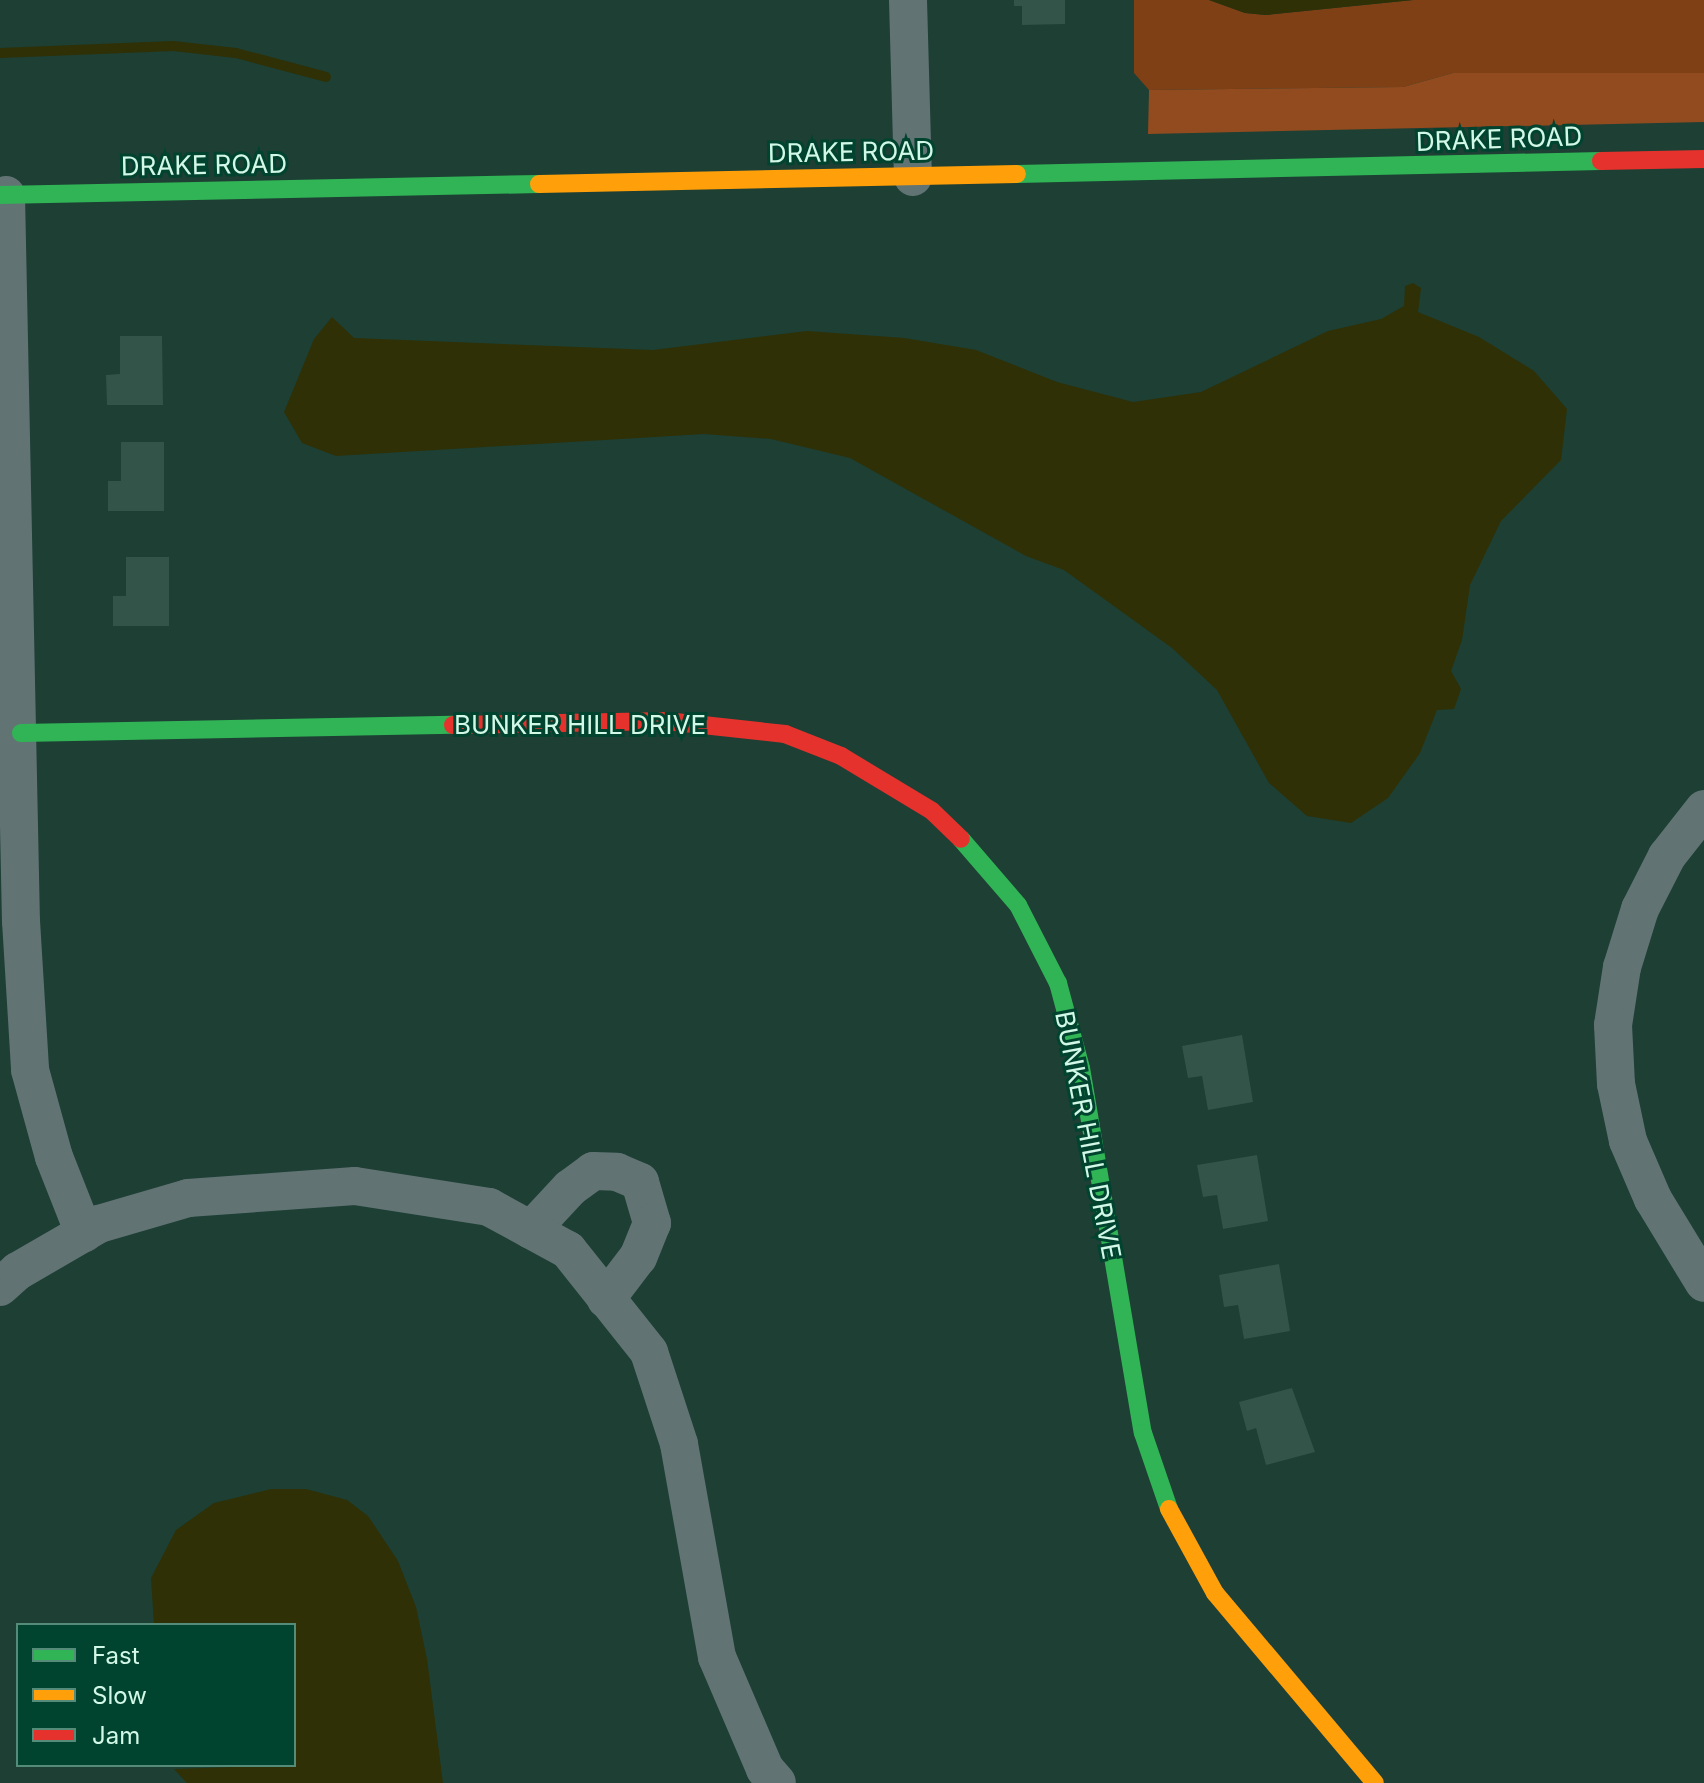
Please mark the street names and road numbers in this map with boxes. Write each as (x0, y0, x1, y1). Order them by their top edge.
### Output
street label: DRAKE ROAD (1415, 121, 1583, 157)
street label: DRAKE ROAD (768, 135, 934, 169)
street label: DRAKE ROAD (121, 148, 287, 182)
street label: BUNKER HILL DRIVE (454, 709, 706, 741)
street label: BUNKER HILL DRIVE (1049, 1008, 1127, 1262)

